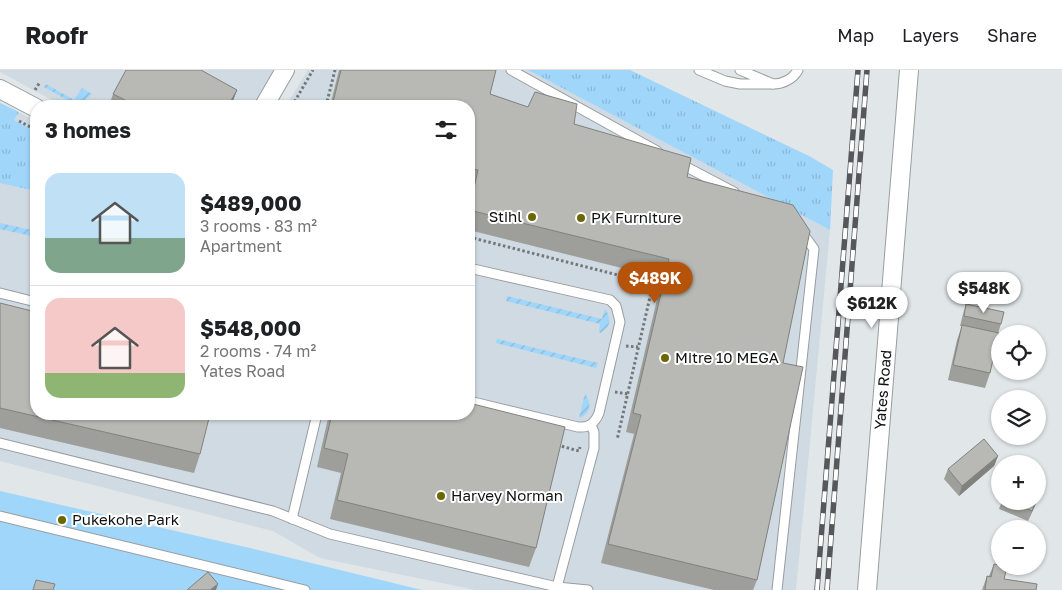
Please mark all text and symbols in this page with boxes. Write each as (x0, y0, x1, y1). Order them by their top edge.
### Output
text: Roofr (25, 20, 88, 49)
text: Map (837, 24, 874, 46)
text: Layers (902, 24, 959, 46)
text: Share (987, 24, 1037, 46)
icon: filters (432, 116, 460, 144)
text: 3 homes (45, 117, 131, 143)
text: $489,000 (200, 190, 302, 216)
icon: home (85, 193, 145, 253)
place label: Stihl (489, 207, 522, 225)
place label: PK Furniture (591, 208, 682, 226)
marker: Stihl (526, 211, 538, 223)
marker: PK Furniture (575, 212, 587, 224)
text: 3 rooms · 83 m² (200, 216, 317, 236)
text: Apartment (200, 236, 282, 256)
pin: $489K (620, 262, 690, 304)
text: $489K (629, 268, 681, 288)
pin: $548K (949, 272, 1019, 314)
text: $548K (958, 278, 1010, 298)
pin: $612K (837, 286, 907, 329)
text: $612K (847, 293, 897, 313)
text: $548,000 (200, 315, 301, 341)
icon: home (85, 318, 145, 378)
map controls (991, 325, 1046, 575)
button: locate (991, 325, 1046, 380)
text: 2 rooms · 74 m² (200, 341, 316, 361)
place label: Mitre 10 MEGA (675, 348, 779, 366)
street label: Yates Road (870, 349, 894, 430)
marker: Mitre 10 MEGA (659, 352, 671, 364)
text: Yates Road (200, 361, 285, 381)
button: layers (991, 390, 1046, 445)
button: + (991, 455, 1046, 510)
place label: Harvey Norman (451, 486, 563, 504)
marker: Harvey Norman (435, 490, 447, 502)
place label: Pukekohe Park (72, 510, 180, 528)
marker: Pukekohe Park (56, 514, 68, 526)
button: − (991, 520, 1046, 575)

